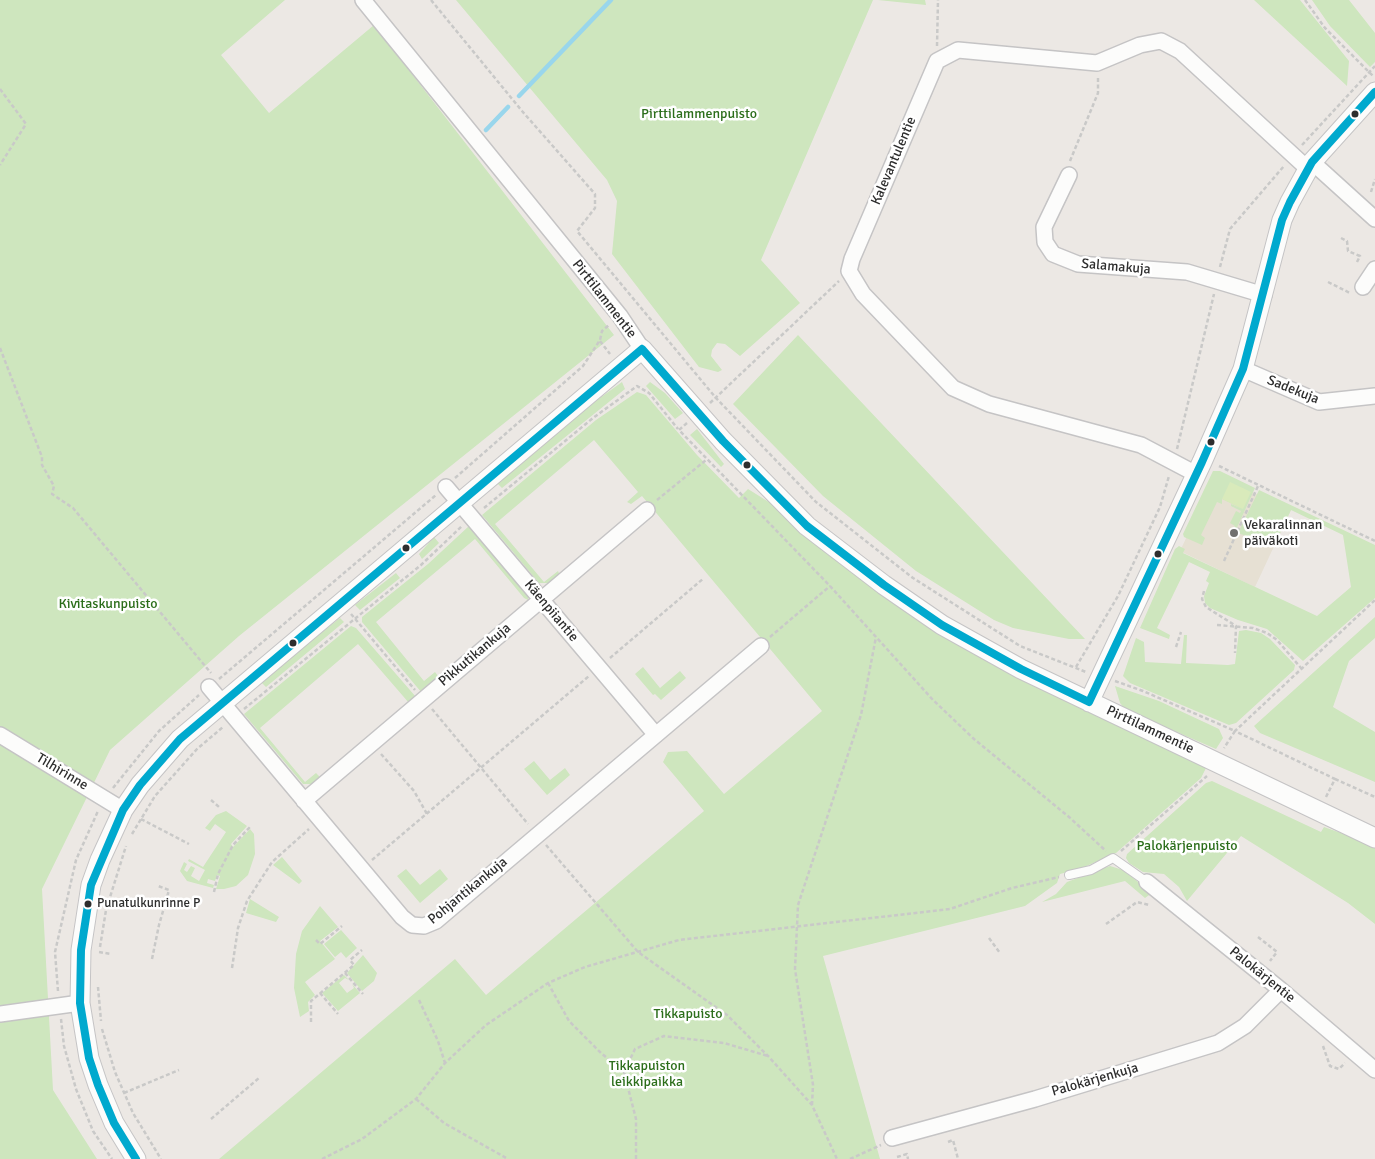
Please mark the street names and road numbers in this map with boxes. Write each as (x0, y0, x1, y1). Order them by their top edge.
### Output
street label: Kalevantulentie (868, 114, 920, 208)
street label: Pirttilammentie (568, 256, 640, 342)
street label: Salamakuja (1081, 256, 1151, 278)
street label: Sadekuja (1265, 372, 1321, 408)
street label: Käenpiiantie (520, 577, 582, 645)
street label: Pikkutikankuja (435, 620, 515, 690)
street label: Pirttilammentie (1103, 702, 1197, 758)
street label: Tilhirinne (33, 750, 91, 794)
street label: Pohjantikankuja (425, 854, 511, 928)
street label: Palokärjentie (1226, 943, 1298, 1007)
street label: Palokärjenkuja (1050, 1060, 1140, 1100)

